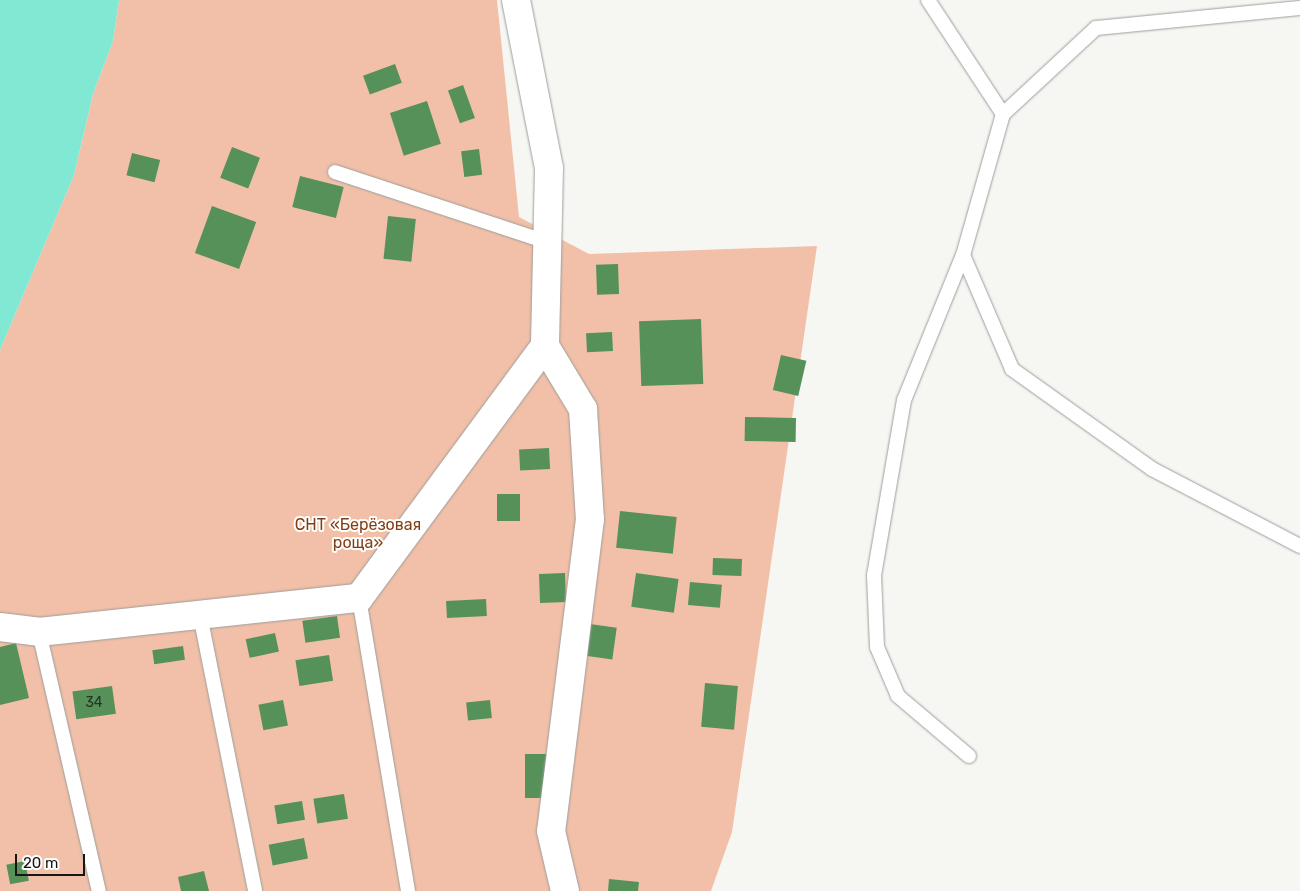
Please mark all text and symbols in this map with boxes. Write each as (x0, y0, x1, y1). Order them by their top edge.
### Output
park label: СНТ «Берёзовая роща» (295, 515, 421, 553)
house number: 34 (85, 695, 103, 711)
scale bar (18, 844, 88, 876)
text: 20 m (23, 854, 58, 872)

